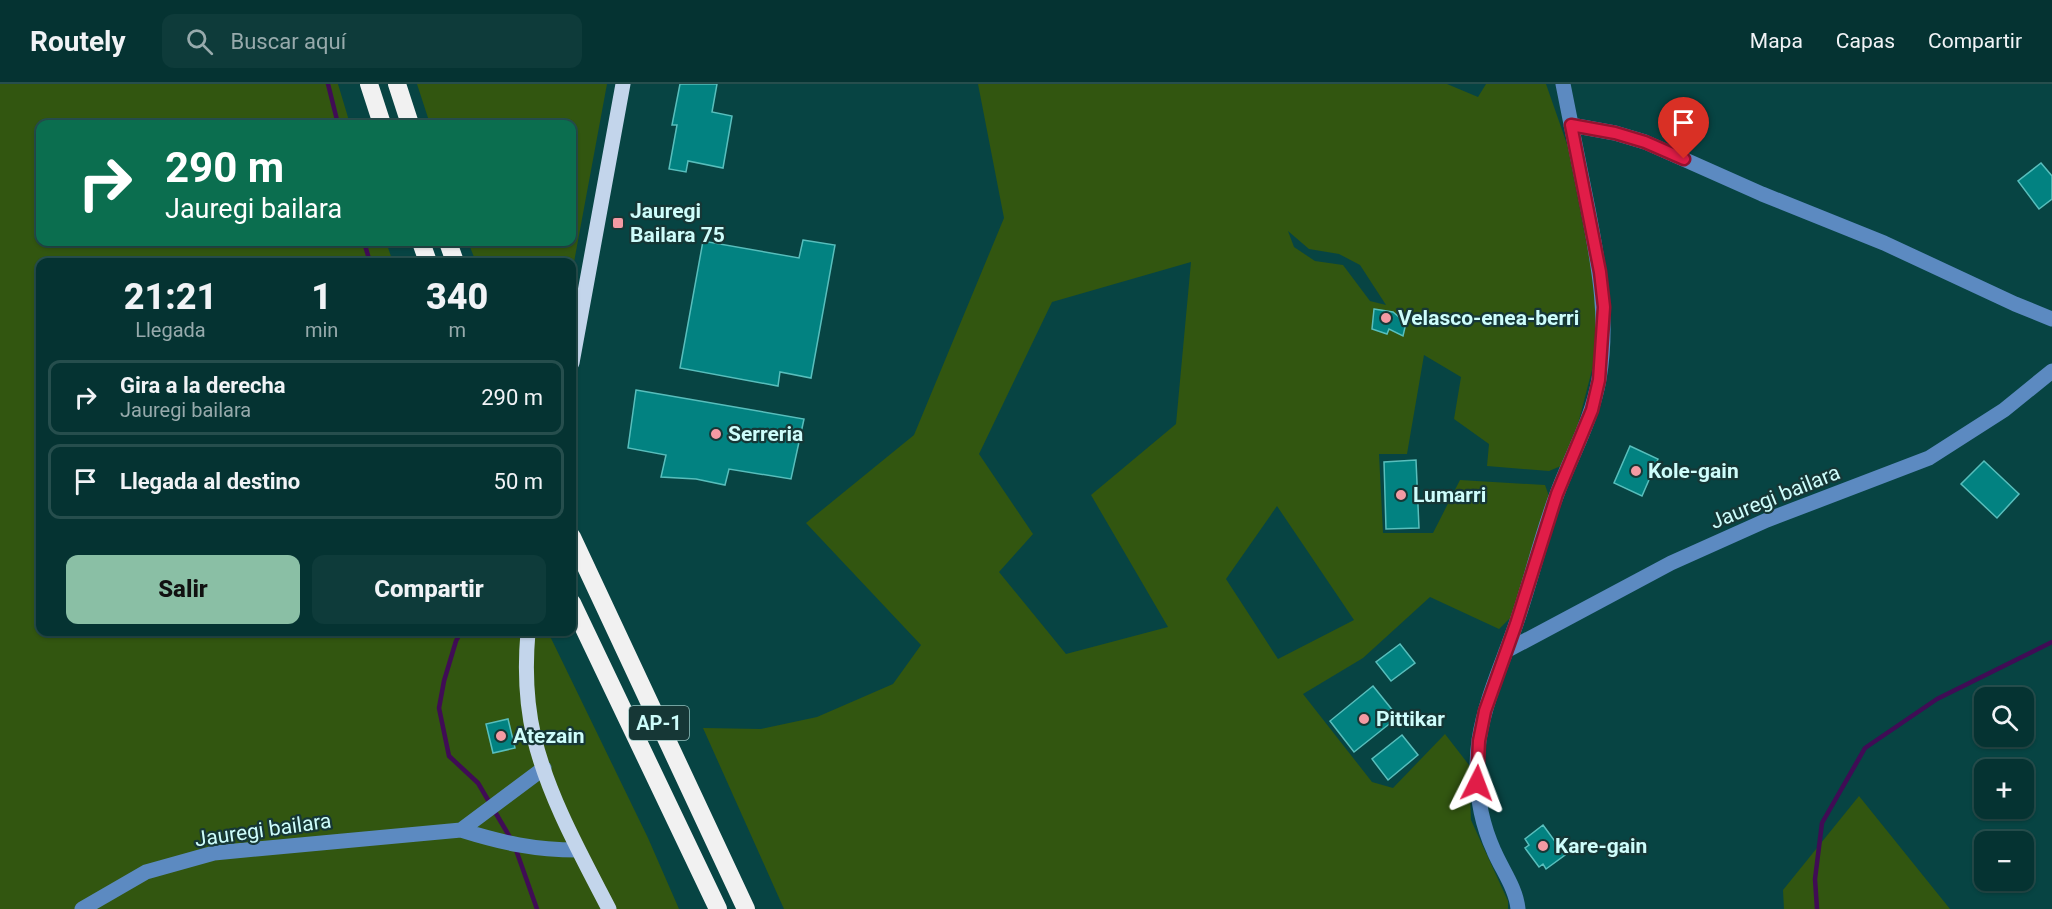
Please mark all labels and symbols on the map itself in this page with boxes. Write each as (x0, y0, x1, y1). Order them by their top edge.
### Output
pin (1658, 97, 1709, 159)
place label: Jauregi Bailara 75 (630, 199, 725, 247)
marker: Jauregi Bailara 75 (611, 216, 625, 230)
place label: Velasco-enea-berri (1398, 306, 1579, 330)
marker: Velasco-enea-berri (1379, 311, 1393, 325)
place label: Serreria (728, 422, 803, 446)
marker: Serreria (709, 427, 723, 441)
place label: Kole-gain (1648, 459, 1739, 483)
street label: Jauregi bailara (1707, 460, 1843, 534)
marker: Kole-gain (1629, 464, 1643, 478)
place label: Lumarri (1413, 483, 1486, 507)
marker: Lumarri (1394, 488, 1408, 502)
road number: AP-1 (629, 706, 689, 740)
place label: Pittikar (1376, 707, 1445, 731)
marker: Pittikar (1357, 712, 1371, 726)
place label: Atezain (513, 724, 585, 748)
marker: Atezain (494, 729, 508, 743)
position arrow (1445, 751, 1509, 815)
street label: Jauregi bailara (193, 809, 333, 851)
place label: Kare-gain (1555, 834, 1647, 858)
marker: Kare-gain (1536, 839, 1550, 853)

